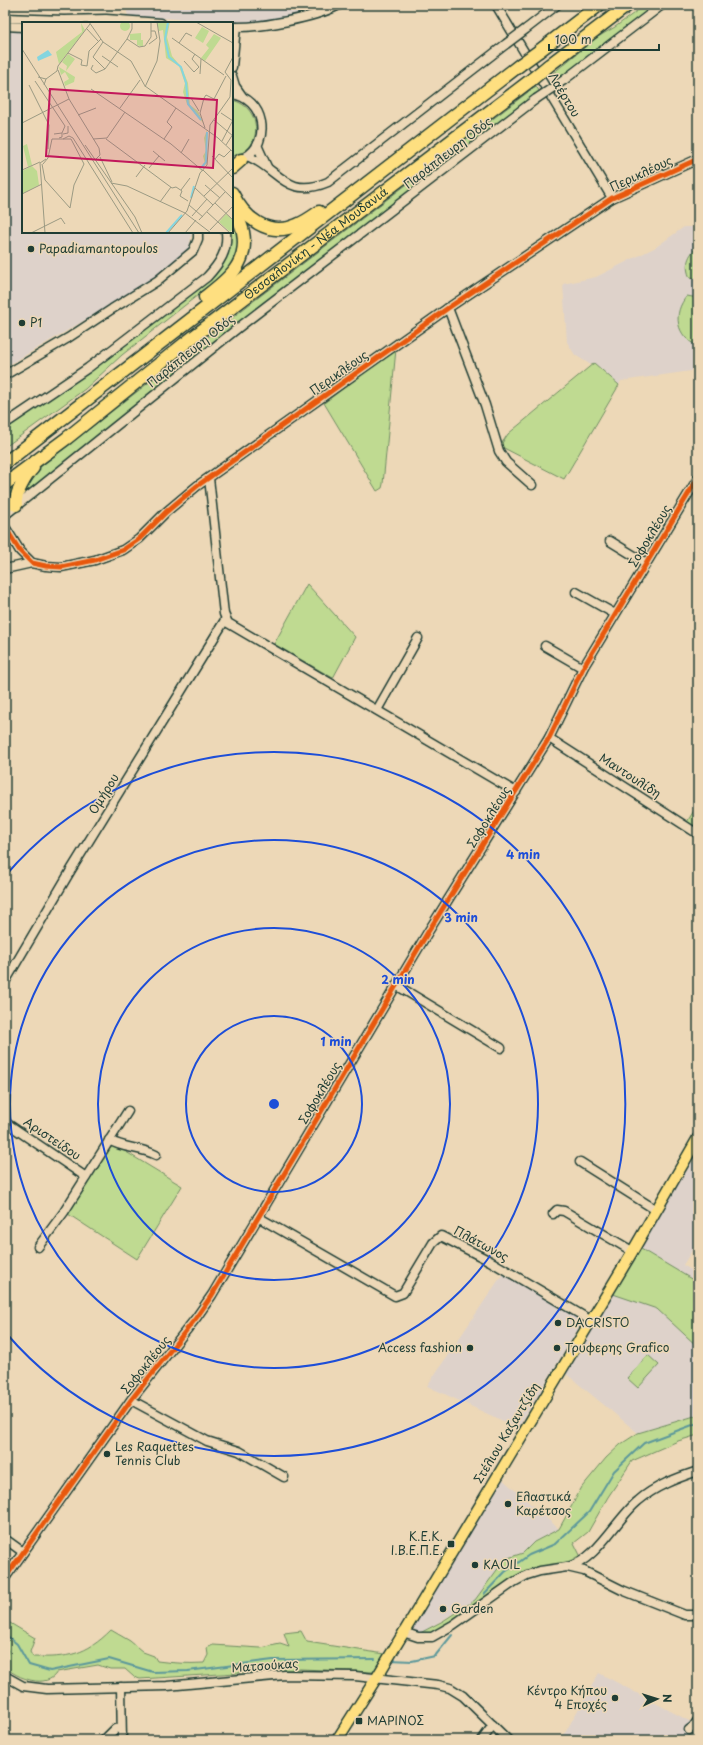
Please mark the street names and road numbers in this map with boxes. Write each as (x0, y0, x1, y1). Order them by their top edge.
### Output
street label: Λαέρτου (544, 69, 585, 120)
street label: Παράπλευρη Οδός (399, 112, 495, 193)
street label: Περικλέους (606, 151, 675, 196)
street label: Θεσσαλονίκη - Νέα Μουδανιά (239, 182, 391, 304)
street label: Παράπλευρη Οδός (143, 309, 238, 391)
street label: Περικλέους (305, 345, 371, 399)
street label: Σοφοκλέους (623, 501, 675, 570)
street label: Μαντουλίδη (596, 748, 665, 802)
street label: Ομήρου (84, 769, 123, 817)
street label: Σοφοκλέους (462, 782, 514, 851)
street label: Σοφοκλέους (293, 1058, 345, 1127)
street label: Αριστείδου (20, 1112, 85, 1164)
street label: Πλάτωνος (451, 1221, 512, 1265)
street label: Σοφοκλέους (116, 1331, 174, 1397)
street label: Στέλιου Καζαντζίδη (469, 1379, 543, 1486)
street label: Ματσούκας (231, 1654, 299, 1676)

